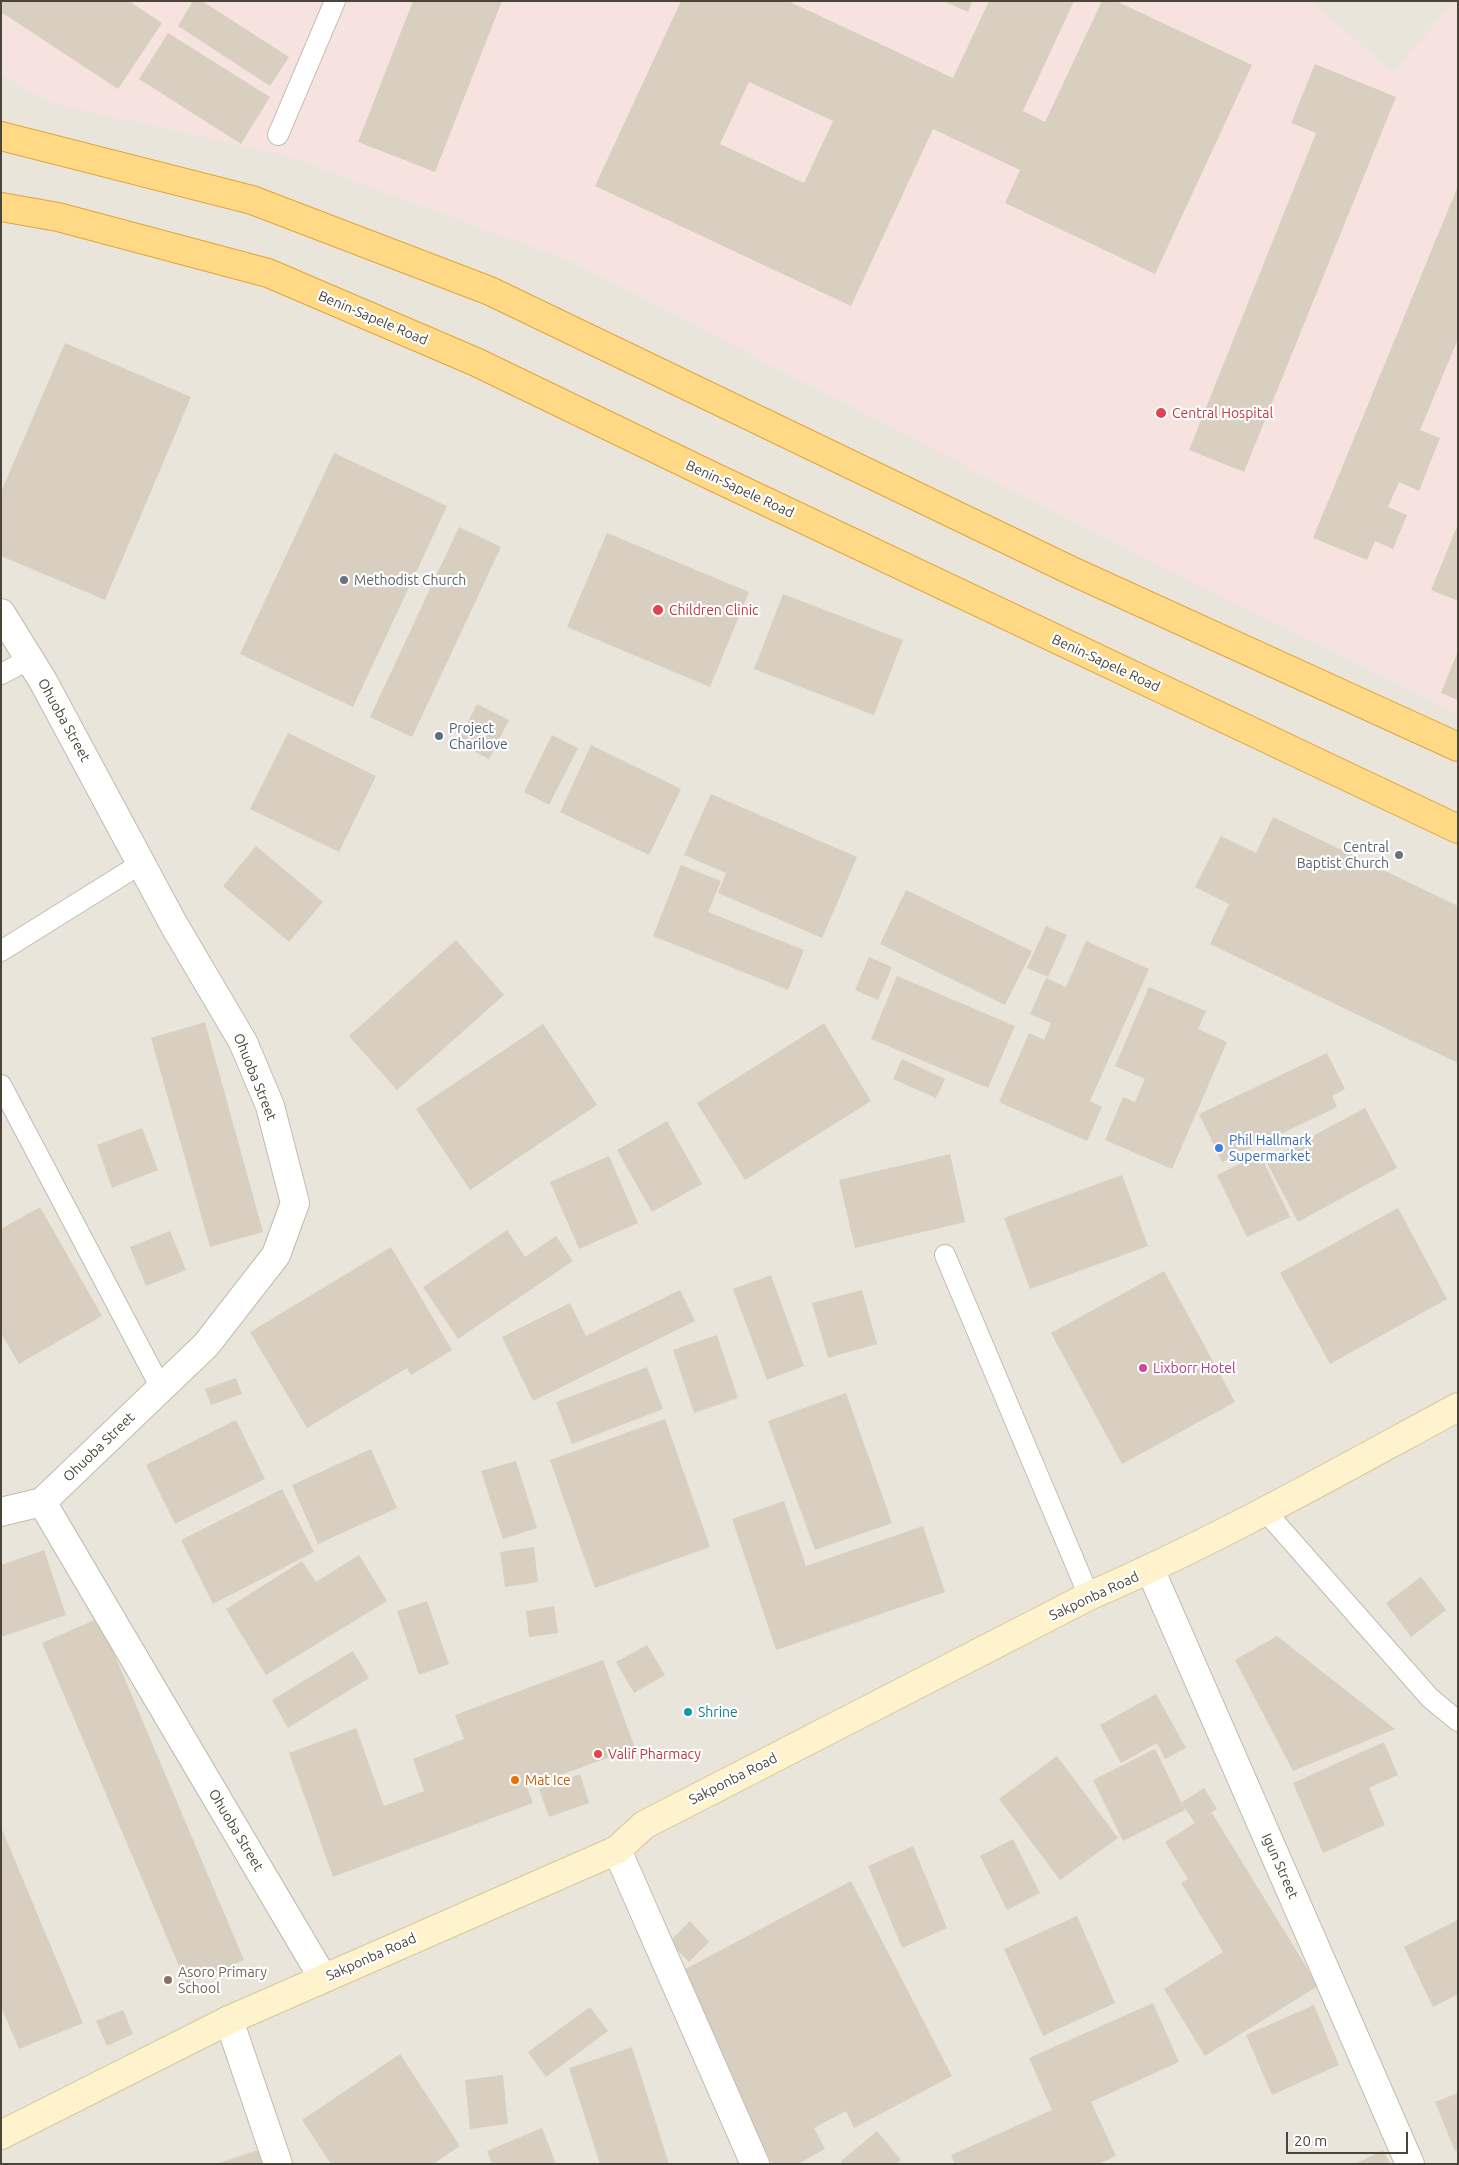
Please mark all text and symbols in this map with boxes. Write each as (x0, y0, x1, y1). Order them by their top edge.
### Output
street label: Benin-Sapele Road (316, 287, 430, 349)
place label: Central Hospital (1172, 405, 1273, 421)
marker: Central Hospital (1154, 406, 1168, 420)
street label: Benin-Sapele Road (683, 457, 797, 521)
place label: Methodist Church (354, 572, 466, 588)
marker: Methodist Church (338, 574, 350, 586)
place label: Children Clinic (669, 602, 759, 618)
marker: Children Clinic (651, 603, 665, 617)
street label: Benin-Sapele Road (1049, 631, 1163, 695)
street label: Ohuoba Street (34, 675, 94, 765)
place label: Project Charilove (449, 720, 508, 752)
marker: Project Charilove (433, 730, 445, 742)
place label: Central Baptist Church (1297, 839, 1389, 872)
marker: Central Baptist Church (1393, 849, 1405, 861)
street label: Ohuoba Street (230, 1031, 280, 1123)
place label: Phil Hallmark Supermarket (1229, 1132, 1312, 1164)
marker: Phil Hallmark Supermarket (1213, 1142, 1225, 1154)
place label: Lixborr Hotel (1153, 1360, 1236, 1376)
marker: Lixborr Hotel (1137, 1362, 1149, 1374)
street label: Ohuoba Street (60, 1409, 138, 1485)
street label: Sakponba Road (1047, 1568, 1141, 1624)
place label: Shrine (698, 1704, 738, 1720)
marker: Shrine (682, 1706, 694, 1718)
place label: Valif Pharmacy (608, 1746, 701, 1762)
marker: Valif Pharmacy (592, 1748, 604, 1760)
street label: Sakponba Road (686, 1750, 780, 1808)
place label: Mat Ice (525, 1772, 571, 1788)
marker: Mat Ice (509, 1774, 521, 1786)
street label: Ohuoba Street (205, 1786, 267, 1874)
street label: Igun Street (1258, 1831, 1302, 1901)
street label: Sakponba Road (323, 1930, 419, 1984)
place label: Asoro Primary School (178, 1964, 267, 1996)
marker: Asoro Primary School (162, 1974, 174, 1986)
scale bar (1289, 2122, 1412, 2154)
text: 20 m (1294, 2132, 1327, 2149)

